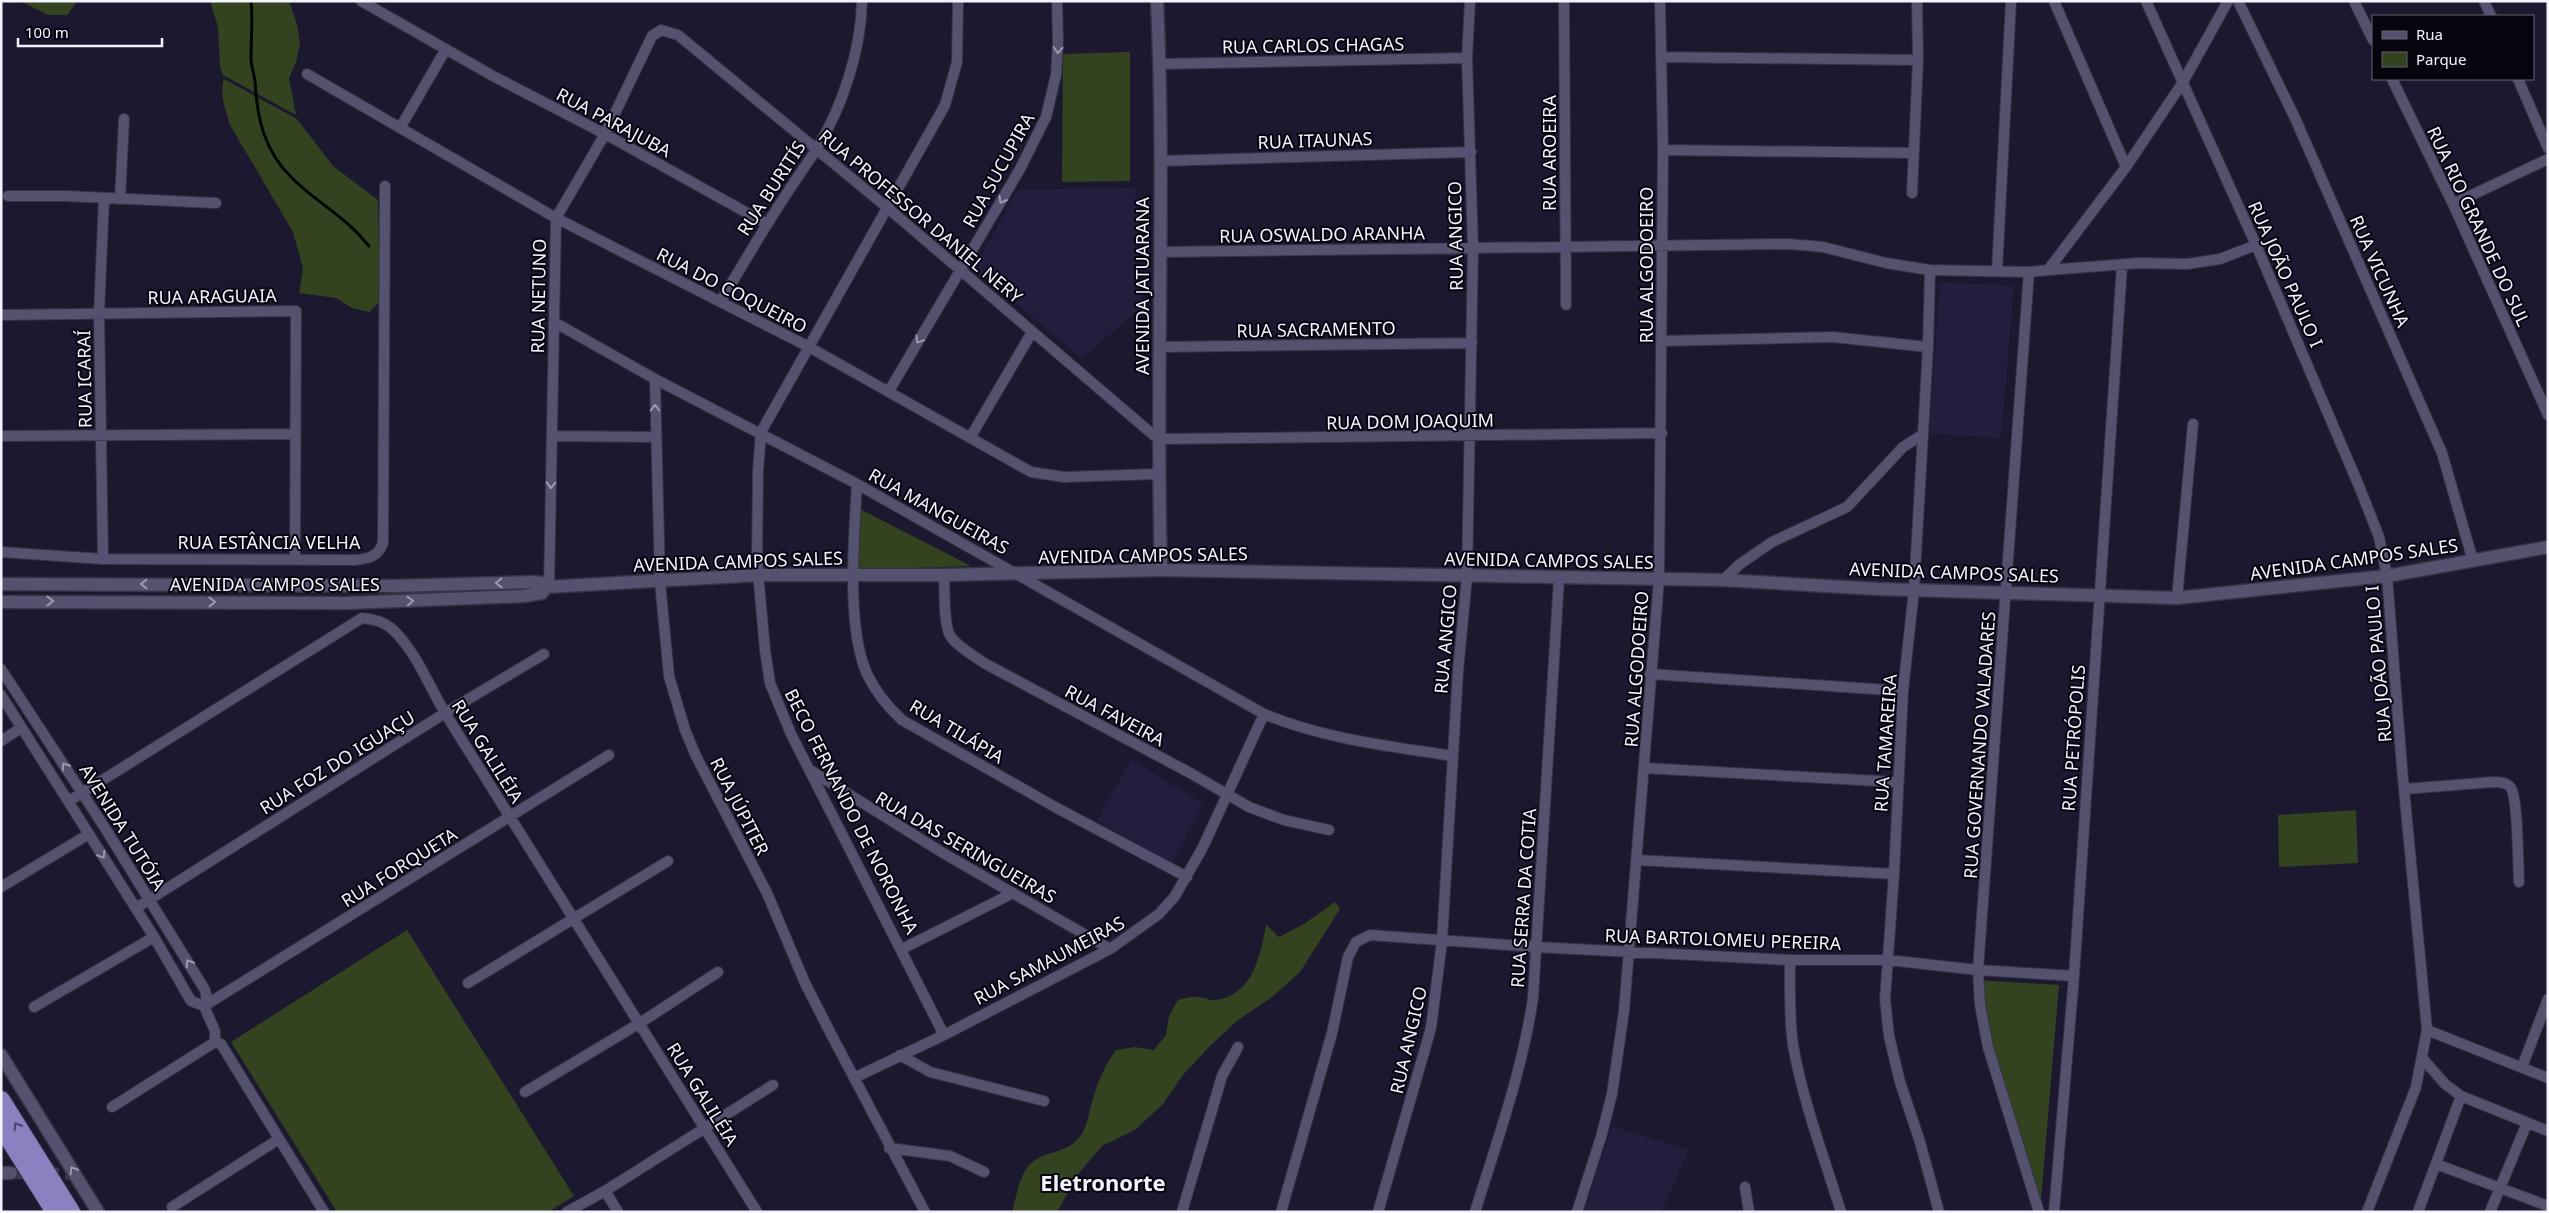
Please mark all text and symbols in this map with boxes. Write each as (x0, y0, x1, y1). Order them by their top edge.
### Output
scale bar (18, 15, 161, 47)
legend (2372, 15, 2534, 80)
text: 100 m (25, 22, 69, 42)
text: Rua (2416, 24, 2443, 44)
street label: RUA CARLOS CHAGAS (1222, 31, 1405, 59)
one-way arrow (1052, 46, 1063, 54)
text: Parque (2416, 49, 2466, 69)
street label: RUA PARAJUBA (552, 82, 676, 163)
street label: RUA AROEIRA (1537, 95, 1561, 211)
street label: RUA SUCUPIRA (957, 108, 1040, 232)
street label: RUA RIO GRANDE DO SUL (2422, 122, 2536, 330)
street label: RUA PROFESSOR DANIEL NERY (814, 124, 1028, 309)
street label: RUA ITAUNAS (1257, 126, 1373, 154)
street label: RUA BURITÍS (731, 136, 811, 240)
street label: RUA ANGICO (1442, 181, 1468, 291)
street label: RUA ALGODOEIRO (1634, 187, 1658, 343)
one-way arrow (998, 194, 1008, 203)
street label: AVENIDA JATUARANA (1130, 197, 1154, 375)
street label: RUA JOÃO PAULO I (2243, 197, 2329, 351)
street label: RUA VICUNHA (2345, 211, 2416, 331)
street label: RUA OSWALDO ARANHA (1219, 220, 1426, 248)
street label: RUA NETUNO (525, 238, 551, 354)
street label: RUA DO COQUEIRO (653, 242, 811, 338)
street label: RUA ARAGUAIA (147, 283, 277, 309)
street label: RUA SACRAMENTO (1236, 316, 1396, 342)
street label: RUA ICARAÍ (71, 330, 97, 428)
one-way arrow (916, 334, 926, 343)
one-way arrow (650, 404, 660, 412)
street label: RUA DOM JOAQUIM (1326, 408, 1494, 434)
street label: RUA MANGUEIRAS (865, 462, 1013, 560)
one-way arrow (546, 482, 556, 489)
street label: RUA ESTÂNCIA VELHA (178, 530, 361, 554)
street label: AVENIDA CAMPOS SALES (2248, 533, 2460, 585)
street label: AVENIDA CAMPOS SALES (1038, 541, 1248, 569)
street label: AVENIDA CAMPOS SALES (633, 545, 843, 577)
street label: AVENIDA CAMPOS SALES (1444, 546, 1654, 574)
street label: AVENIDA CAMPOS SALES (1849, 556, 2059, 588)
street label: AVENIDA CAMPOS SALES (170, 572, 380, 596)
one-way arrow (495, 578, 502, 588)
one-way arrow (140, 579, 148, 589)
street label: RUA ANGICO (1428, 583, 1462, 695)
street label: RUA JOÃO PAULO I (2359, 585, 2397, 743)
street label: RUA ALGODOEIRO (1619, 590, 1653, 748)
one-way arrow (46, 596, 54, 606)
one-way arrow (406, 596, 414, 606)
one-way arrow (209, 597, 217, 607)
street label: RUA GOVERNANDO VALADARES (1958, 610, 2000, 879)
street label: RUA PETRÓPOLIS (2056, 664, 2090, 812)
street label: RUA TAMAREIRA (1868, 673, 1902, 813)
street label: RUA FAVEIRA (1061, 679, 1170, 752)
street label: BECO FERNANDO DE NORONHA (780, 684, 925, 938)
street label: RUA TILÁPIA (905, 693, 1009, 769)
street label: RUA GALILÉIA (447, 695, 530, 808)
street label: RUA FOZ DO IGUAÇU (255, 705, 419, 819)
street label: RUA JÚPITER (705, 753, 775, 859)
street label: AVENIDA TUTÓIA (74, 759, 172, 895)
one-way arrow (61, 763, 71, 772)
street label: RUA DAS SERINGUEIRAS (871, 785, 1061, 909)
street label: RUA SERRA DA COTIA (1505, 807, 1541, 989)
street label: RUA FORQUETA (336, 821, 462, 912)
one-way arrow (96, 849, 105, 859)
street label: RUA SAMAUMEIRAS (969, 910, 1129, 1010)
street label: RUA BARTOLOMEU PEREIRA (1604, 923, 1842, 955)
one-way arrow (185, 959, 195, 968)
street label: RUA ANGICO (1384, 984, 1432, 1096)
street label: RUA GALILÉIA (662, 1038, 745, 1151)
one-way arrow (14, 1122, 24, 1131)
one-way arrow (69, 1167, 79, 1176)
district label: Eletronorte (1040, 1167, 1166, 1197)

